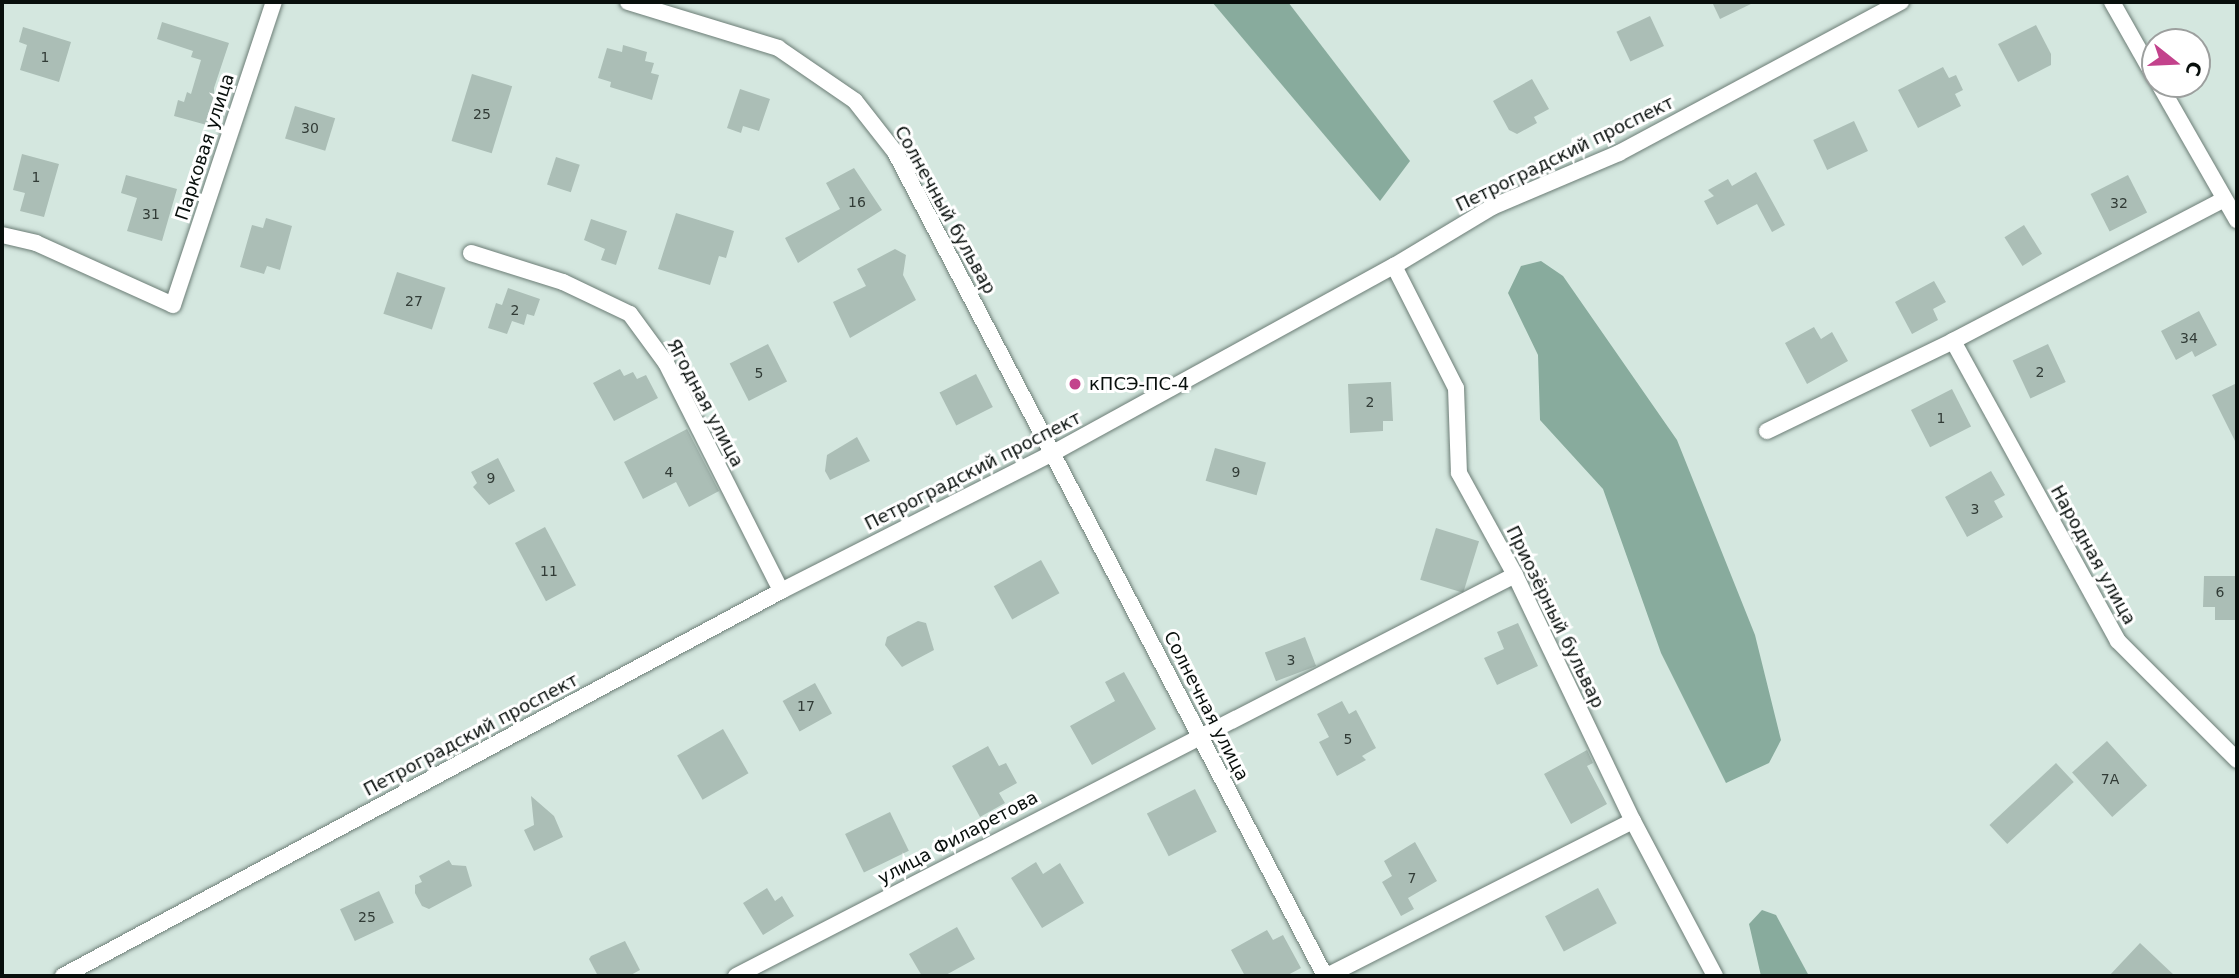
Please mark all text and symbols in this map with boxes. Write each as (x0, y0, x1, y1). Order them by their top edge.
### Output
north arrow (2141, 28, 2211, 98)
house number: 1 (41, 49, 49, 65)
text: С (2181, 59, 2207, 79)
street label: Парковая улица (171, 71, 239, 223)
street label: Петроградский проспект (1452, 92, 1678, 216)
house number: 25 (473, 106, 491, 122)
house number: 30 (301, 120, 319, 136)
street label: Солнечный бульвар (890, 122, 1000, 298)
house number: 1 (32, 169, 40, 185)
house number: 16 (848, 194, 866, 210)
house number: 32 (2110, 195, 2128, 211)
house number: 31 (142, 206, 160, 222)
house number: 27 (405, 293, 423, 309)
house number: 2 (511, 302, 519, 318)
house number: 34 (2180, 330, 2198, 346)
street label: Ягодная улица (662, 335, 748, 471)
house number: 2 (2036, 364, 2044, 380)
house number: 5 (755, 365, 763, 381)
place label: кПСЭ-ПС-4 (1089, 373, 1189, 395)
marker: кПСЭ-ПС-4 (1067, 376, 1083, 392)
house number: 2 (1366, 394, 1374, 410)
street label: Петроградский проспект (861, 407, 1085, 535)
house number: 1 (1937, 410, 1945, 426)
house number: 4 (665, 464, 673, 480)
house number: 9 (1232, 464, 1240, 480)
house number: 9 (487, 470, 495, 486)
street label: Народная улица (2046, 482, 2140, 628)
house number: 3 (1971, 501, 1979, 517)
street label: Приозёрный бульвар (1501, 522, 1609, 712)
house number: 11 (540, 563, 558, 579)
house number: 6 (2216, 584, 2224, 600)
street label: Солнечная улица (1159, 628, 1253, 784)
house number: 3 (1287, 652, 1295, 668)
street label: Петроградский проспект (360, 669, 582, 801)
house number: 17 (797, 698, 815, 714)
house number: 5 (1344, 731, 1352, 747)
house number: 7А (2101, 771, 2119, 787)
street label: улица Филаретова (874, 787, 1042, 889)
house number: 7 (1408, 870, 1416, 886)
house number: 25 (358, 909, 376, 925)

